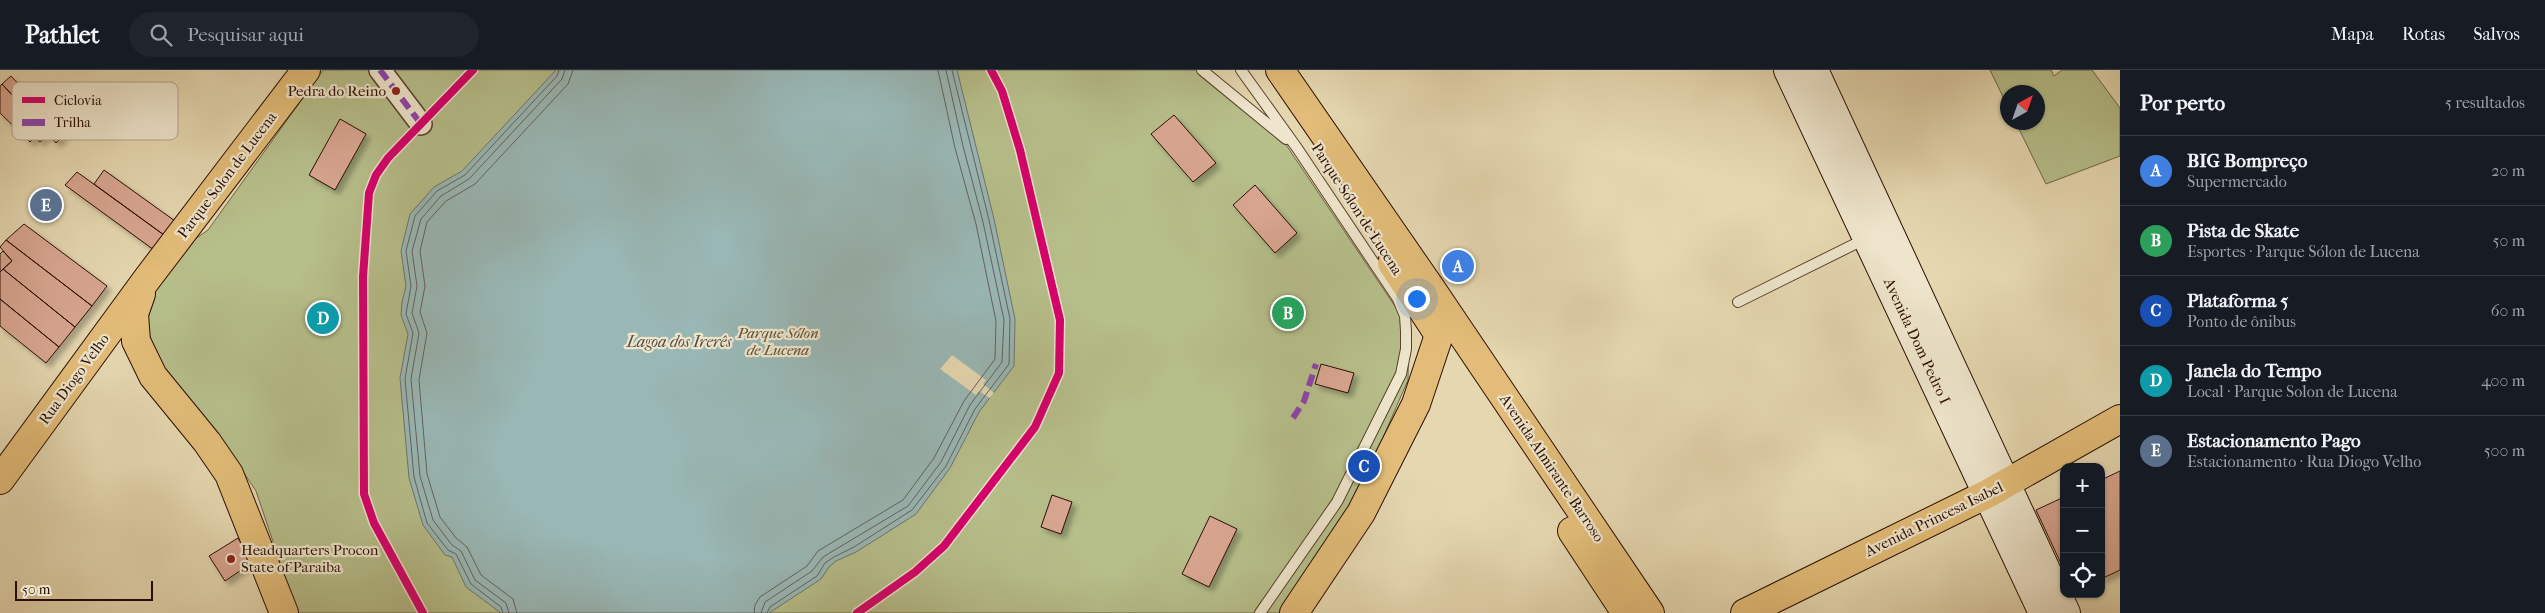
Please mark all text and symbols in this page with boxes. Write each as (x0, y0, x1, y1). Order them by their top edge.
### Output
search box (129, 12, 479, 57)
text: Pathlet (25, 21, 99, 49)
icon: search (147, 21, 175, 49)
text: Pesquisar aqui (187, 24, 304, 46)
text: Mapa (2331, 24, 2374, 45)
text: Rotas (2402, 24, 2445, 45)
text: Salvos (2473, 24, 2520, 45)
legend (12, 82, 178, 140)
place label: Pedra do Reino (287, 82, 386, 100)
marker: Pedra do Reino (390, 85, 402, 97)
north arrow (2000, 85, 2045, 130)
text: Por perto (2140, 91, 2225, 115)
text: Ciclovia (54, 92, 102, 109)
text: 5 resultados (2445, 93, 2525, 112)
street label: Parque Solon de Lucena (174, 107, 281, 242)
text: Trilha (54, 114, 91, 131)
street label: Parque Sólon de Lucena (1308, 140, 1407, 279)
text: BIG Bompreço (2187, 150, 2307, 172)
text: A (2151, 161, 2161, 180)
text: 20 m (2491, 161, 2525, 180)
text: Supermercado (2187, 172, 2287, 191)
pin: E (30, 186, 62, 224)
text: Pista de Skate (2187, 220, 2299, 242)
text: B (2151, 231, 2161, 250)
text: 50 m (2493, 231, 2525, 250)
text: Esportes · Parque Sólon de Lucena (2187, 242, 2420, 261)
pin: A (1442, 247, 1474, 285)
street label: Avenida Dom Pedro I (1879, 274, 1954, 407)
your location (1404, 286, 1430, 312)
text: Plataforma 5 (2187, 290, 2288, 312)
pin: B (1272, 294, 1304, 332)
pin: D (307, 299, 339, 337)
text: C (2151, 301, 2161, 320)
text: 60 m (2491, 301, 2525, 320)
text: Ponto de ônibus (2187, 312, 2296, 331)
park label: Parque Sólon de Lucena (736, 324, 819, 359)
street label: Rua Diogo Velho (35, 330, 113, 428)
water label: Lagoa dos Irerês (626, 332, 732, 351)
text: Janela do Tempo (2187, 360, 2321, 382)
text: D (2150, 371, 2162, 390)
text: 400 m (2481, 371, 2525, 390)
text: Local · Parque Solon de Lucena (2187, 382, 2398, 401)
street label: Avenida Almirante Barroso (1495, 390, 1608, 546)
text: Estacionamento Pago (2187, 430, 2361, 452)
text: E (2151, 441, 2161, 460)
text: 500 m (2484, 441, 2525, 460)
pin: C (1348, 447, 1380, 485)
text: Estacionamento · Rua Diogo Velho (2187, 452, 2421, 471)
map controls (2060, 463, 2105, 598)
button: + (2060, 463, 2105, 508)
street label: Avenida Princesa Isabel (1861, 478, 2006, 561)
button: − (2060, 508, 2105, 553)
place label: Headquarters Procon State of Paraiba (241, 541, 379, 576)
marker: Headquarters Procon State of Paraiba (225, 553, 237, 565)
button: locate (2060, 553, 2105, 598)
scale bar (15, 578, 152, 601)
text: 50 m (22, 581, 50, 598)

